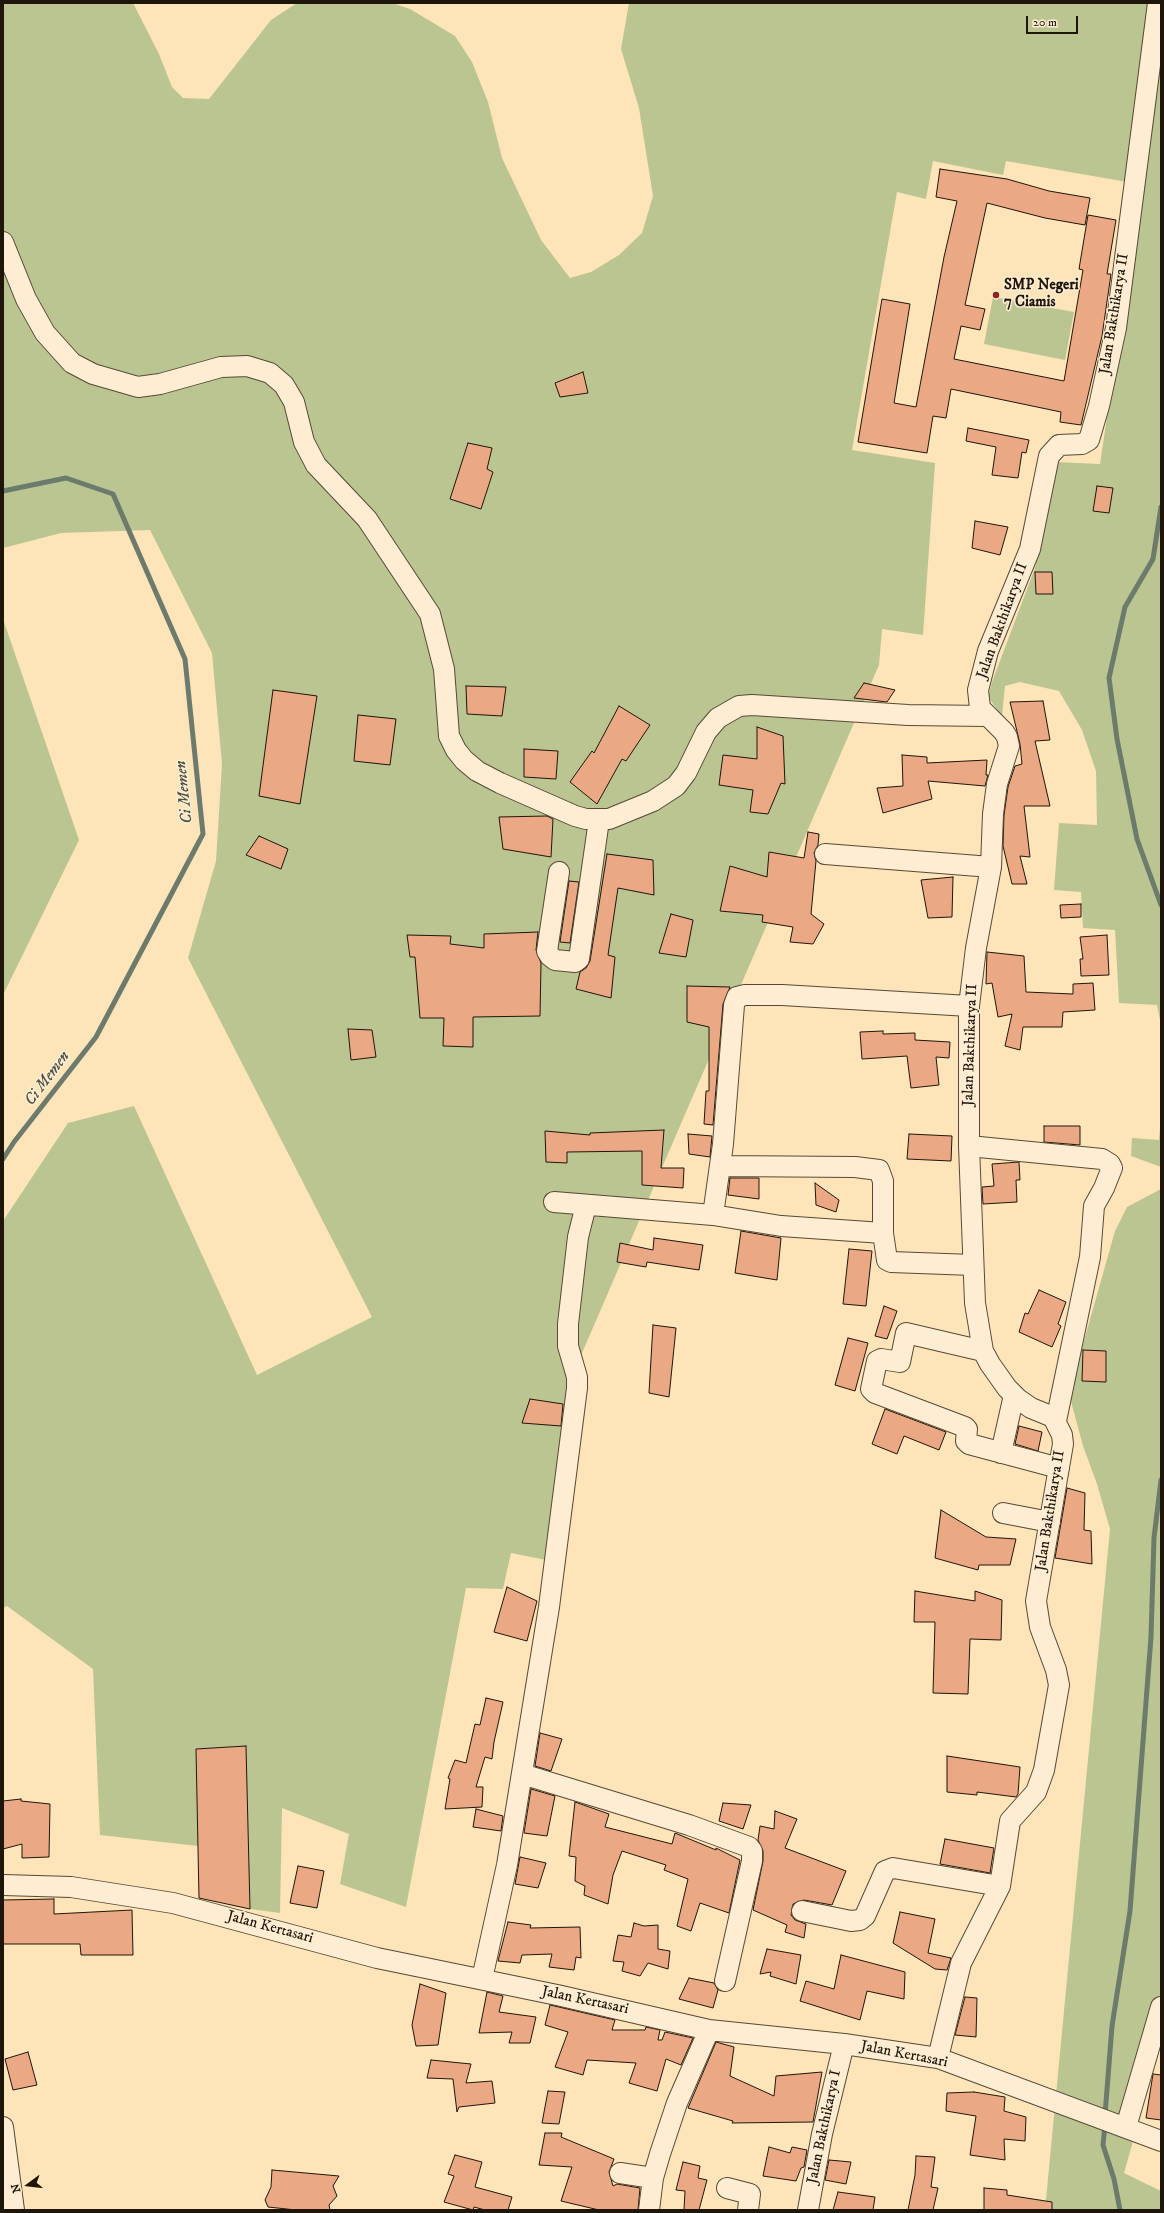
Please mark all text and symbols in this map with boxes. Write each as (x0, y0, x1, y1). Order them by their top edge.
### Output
scale bar (1028, 8, 1080, 34)
text: 20 m (1033, 15, 1057, 30)
street label: Jalan Bakthikarya II (1097, 252, 1133, 376)
place label: SMP Negeri 7 Ciamis (1004, 277, 1079, 312)
marker: SMP Negeri 7 Ciamis (991, 290, 1001, 300)
street label: Jalan Bakthikarya II (974, 561, 1032, 681)
water label: Ci Memen (172, 759, 198, 825)
street label: Jalan Bakthikarya II (960, 984, 982, 1106)
water label: Ci Memen (21, 1048, 75, 1110)
street label: Jalan Bakthikarya II (1033, 1449, 1069, 1573)
street label: Jalan Kertasari (225, 1908, 315, 1948)
street label: Jalan Kertasari (540, 1983, 630, 2019)
street label: Jalan Kertasari (859, 2038, 949, 2072)
street label: Jalan Bakthikarya I (804, 2068, 846, 2186)
north arrow (8, 2165, 48, 2205)
text: N (8, 2182, 24, 2194)

